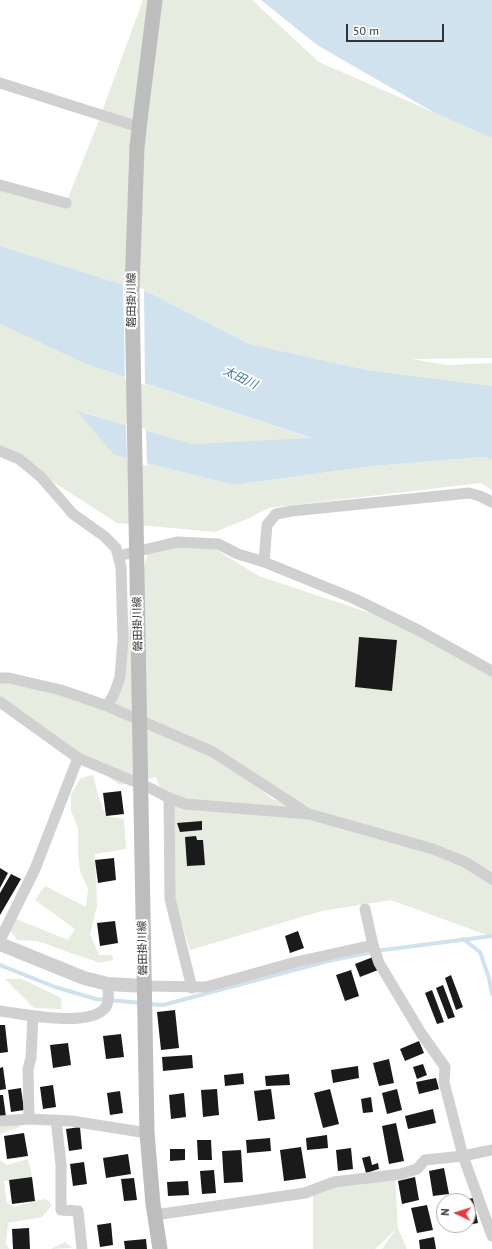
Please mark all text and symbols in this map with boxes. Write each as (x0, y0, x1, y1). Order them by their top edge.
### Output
scale bar (348, 16, 446, 42)
text: 50 m (353, 23, 379, 38)
street label: 磐田掛川線 (125, 273, 139, 327)
water label: 太田川 (221, 364, 259, 392)
street label: 磐田掛川線 (131, 596, 145, 652)
street label: 磐田掛川線 (136, 920, 150, 976)
north arrow (436, 1193, 476, 1233)
text: N (438, 1208, 452, 1216)

